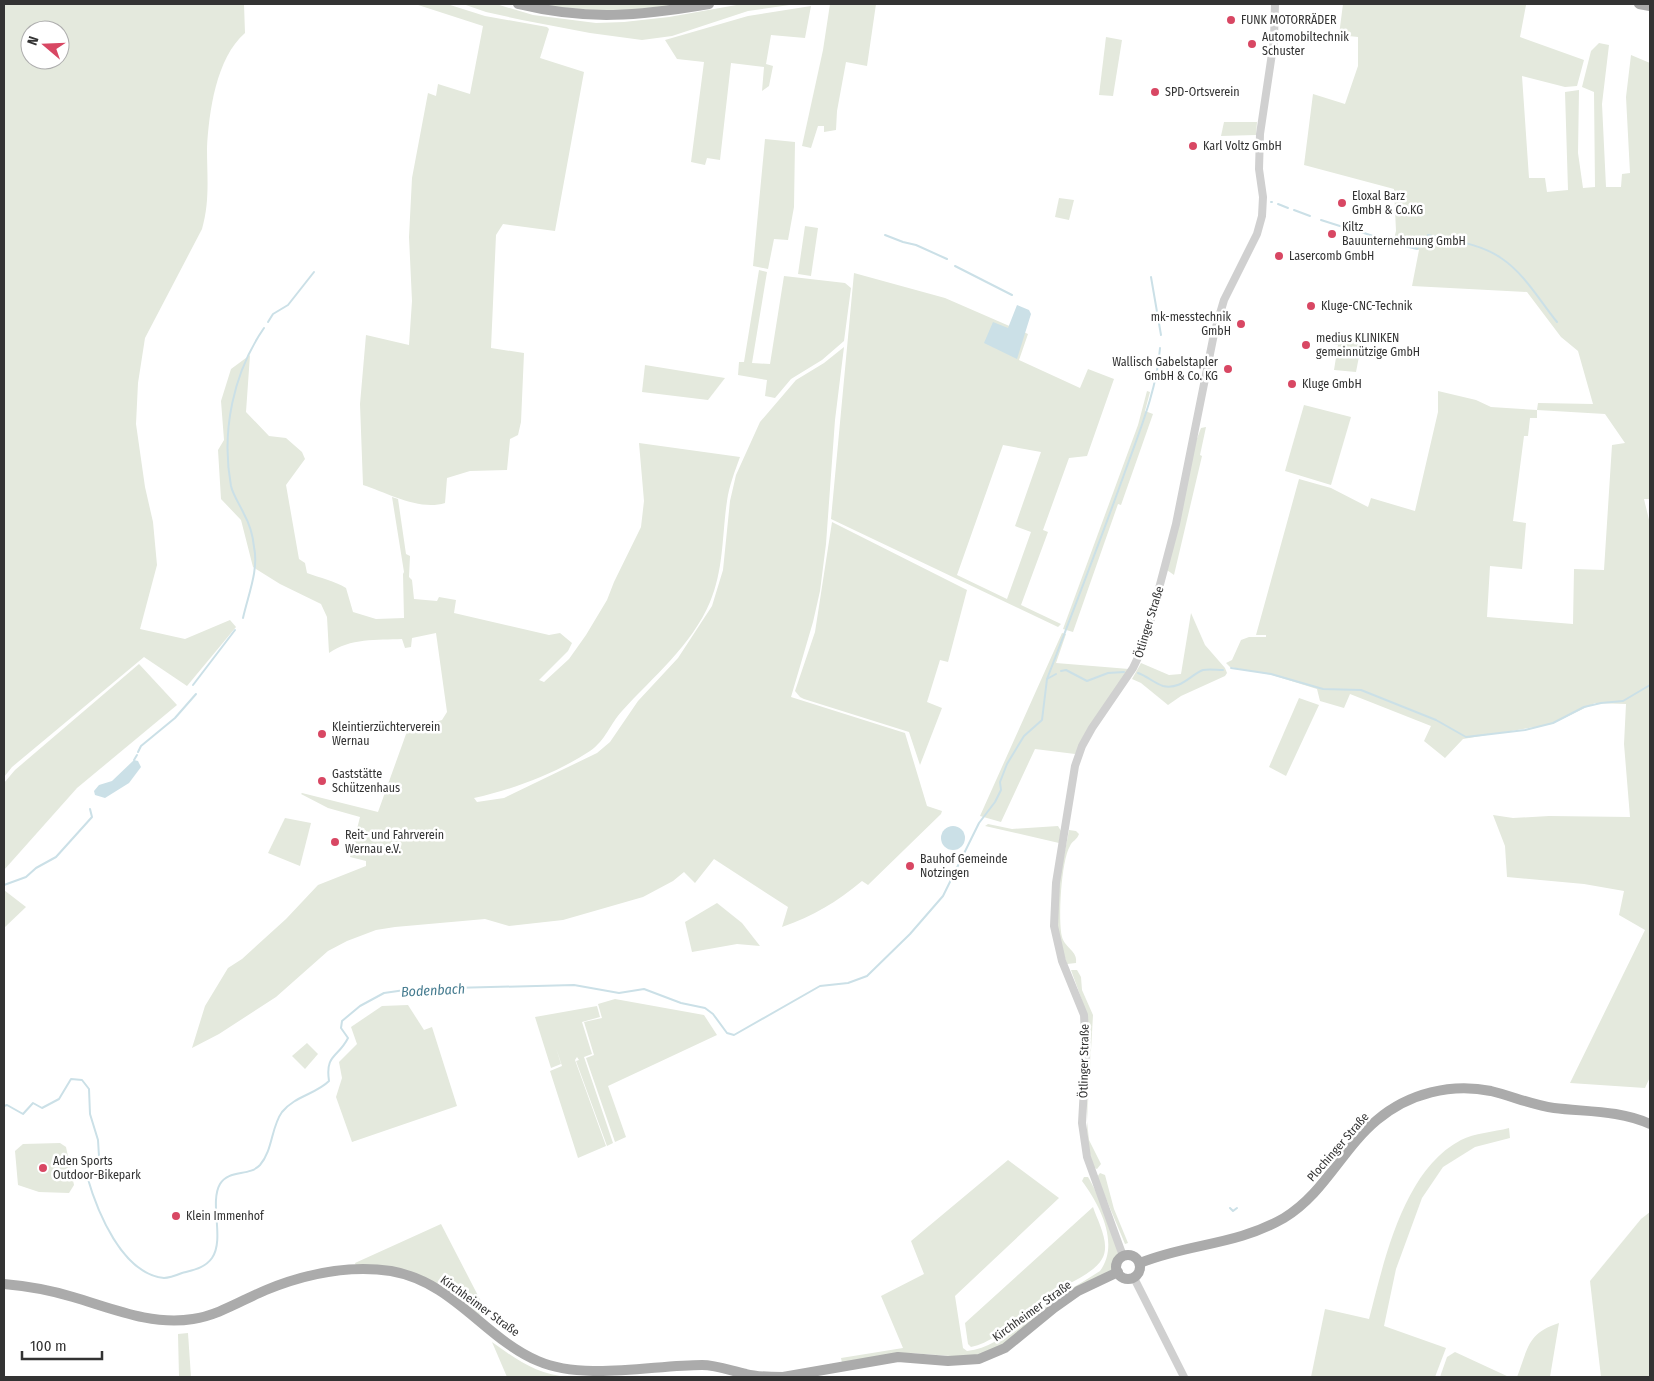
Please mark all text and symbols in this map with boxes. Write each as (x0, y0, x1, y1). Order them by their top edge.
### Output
place label: FUNK MOTORRÄDER (1241, 12, 1337, 27)
marker: FUNK MOTORRÄDER (1225, 14, 1237, 26)
north arrow (20, 20, 70, 70)
place label: Automobiltechnik Schuster (1262, 30, 1349, 58)
text: N (24, 34, 43, 48)
marker: Automobiltechnik Schuster (1246, 38, 1258, 50)
place label: SPD-Ortsverein (1165, 85, 1240, 99)
marker: SPD-Ortsverein (1149, 86, 1161, 98)
place label: Karl Voltz GmbH (1203, 139, 1282, 153)
marker: Karl Voltz GmbH (1187, 140, 1199, 152)
place label: Eloxal Barz GmbH & Co.KG (1352, 189, 1423, 217)
marker: Eloxal Barz GmbH & Co.KG (1336, 197, 1348, 209)
place label: Kiltz Bauunternehmung GmbH (1342, 220, 1466, 248)
marker: Kiltz Bauunternehmung GmbH (1326, 228, 1338, 240)
place label: Lasercomb GmbH (1289, 249, 1374, 263)
marker: Lasercomb GmbH (1273, 250, 1285, 262)
place label: Kluge-CNC-Technik (1321, 299, 1413, 313)
marker: Kluge-CNC-Technik (1305, 300, 1317, 312)
place label: mk-messtechnik GmbH (1151, 310, 1231, 338)
marker: mk-messtechnik GmbH (1235, 318, 1247, 330)
place label: medius KLINIKEN gemeinnützige GmbH (1316, 331, 1420, 359)
marker: medius KLINIKEN gemeinnützige GmbH (1300, 339, 1312, 351)
place label: Wallisch Gabelstapler GmbH & Co. KG (1112, 355, 1219, 383)
marker: Wallisch Gabelstapler GmbH & Co. KG (1222, 363, 1234, 375)
place label: Kluge GmbH (1302, 377, 1362, 391)
marker: Kluge GmbH (1286, 378, 1298, 390)
street label: Ötlinger Straße (1130, 584, 1167, 660)
place label: Kleintierzüchterverein Wernau (332, 720, 440, 748)
marker: Kleintierzüchterverein Wernau (316, 728, 328, 740)
place label: Gaststätte Schützenhaus (332, 767, 400, 795)
marker: Gaststätte Schützenhaus (316, 775, 328, 787)
place label: Reit- und Fahrverein Wernau e.V. (345, 828, 444, 856)
marker: Reit- und Fahrverein Wernau e.V. (329, 836, 341, 848)
place label: Bauhof Gemeinde Notzingen (920, 852, 1008, 880)
marker: Bauhof Gemeinde Notzingen (904, 860, 916, 872)
water label: Bodenbach (400, 980, 466, 1001)
street label: Ötlinger Straße (1074, 1024, 1092, 1098)
street label: Plochinger Straße (1304, 1110, 1372, 1184)
place label: Aden Sports Outdoor-Bikepark (53, 1154, 141, 1182)
marker: Aden Sports Outdoor-Bikepark (37, 1162, 49, 1174)
place label: Klein Immenhof (186, 1209, 265, 1223)
marker: Klein Immenhof (170, 1210, 182, 1222)
street label: Kirchheimer Straße (438, 1273, 522, 1339)
street label: Kirchheimer Straße (990, 1278, 1074, 1344)
scale bar (22, 1328, 102, 1360)
text: 100 m (30, 1337, 67, 1355)

